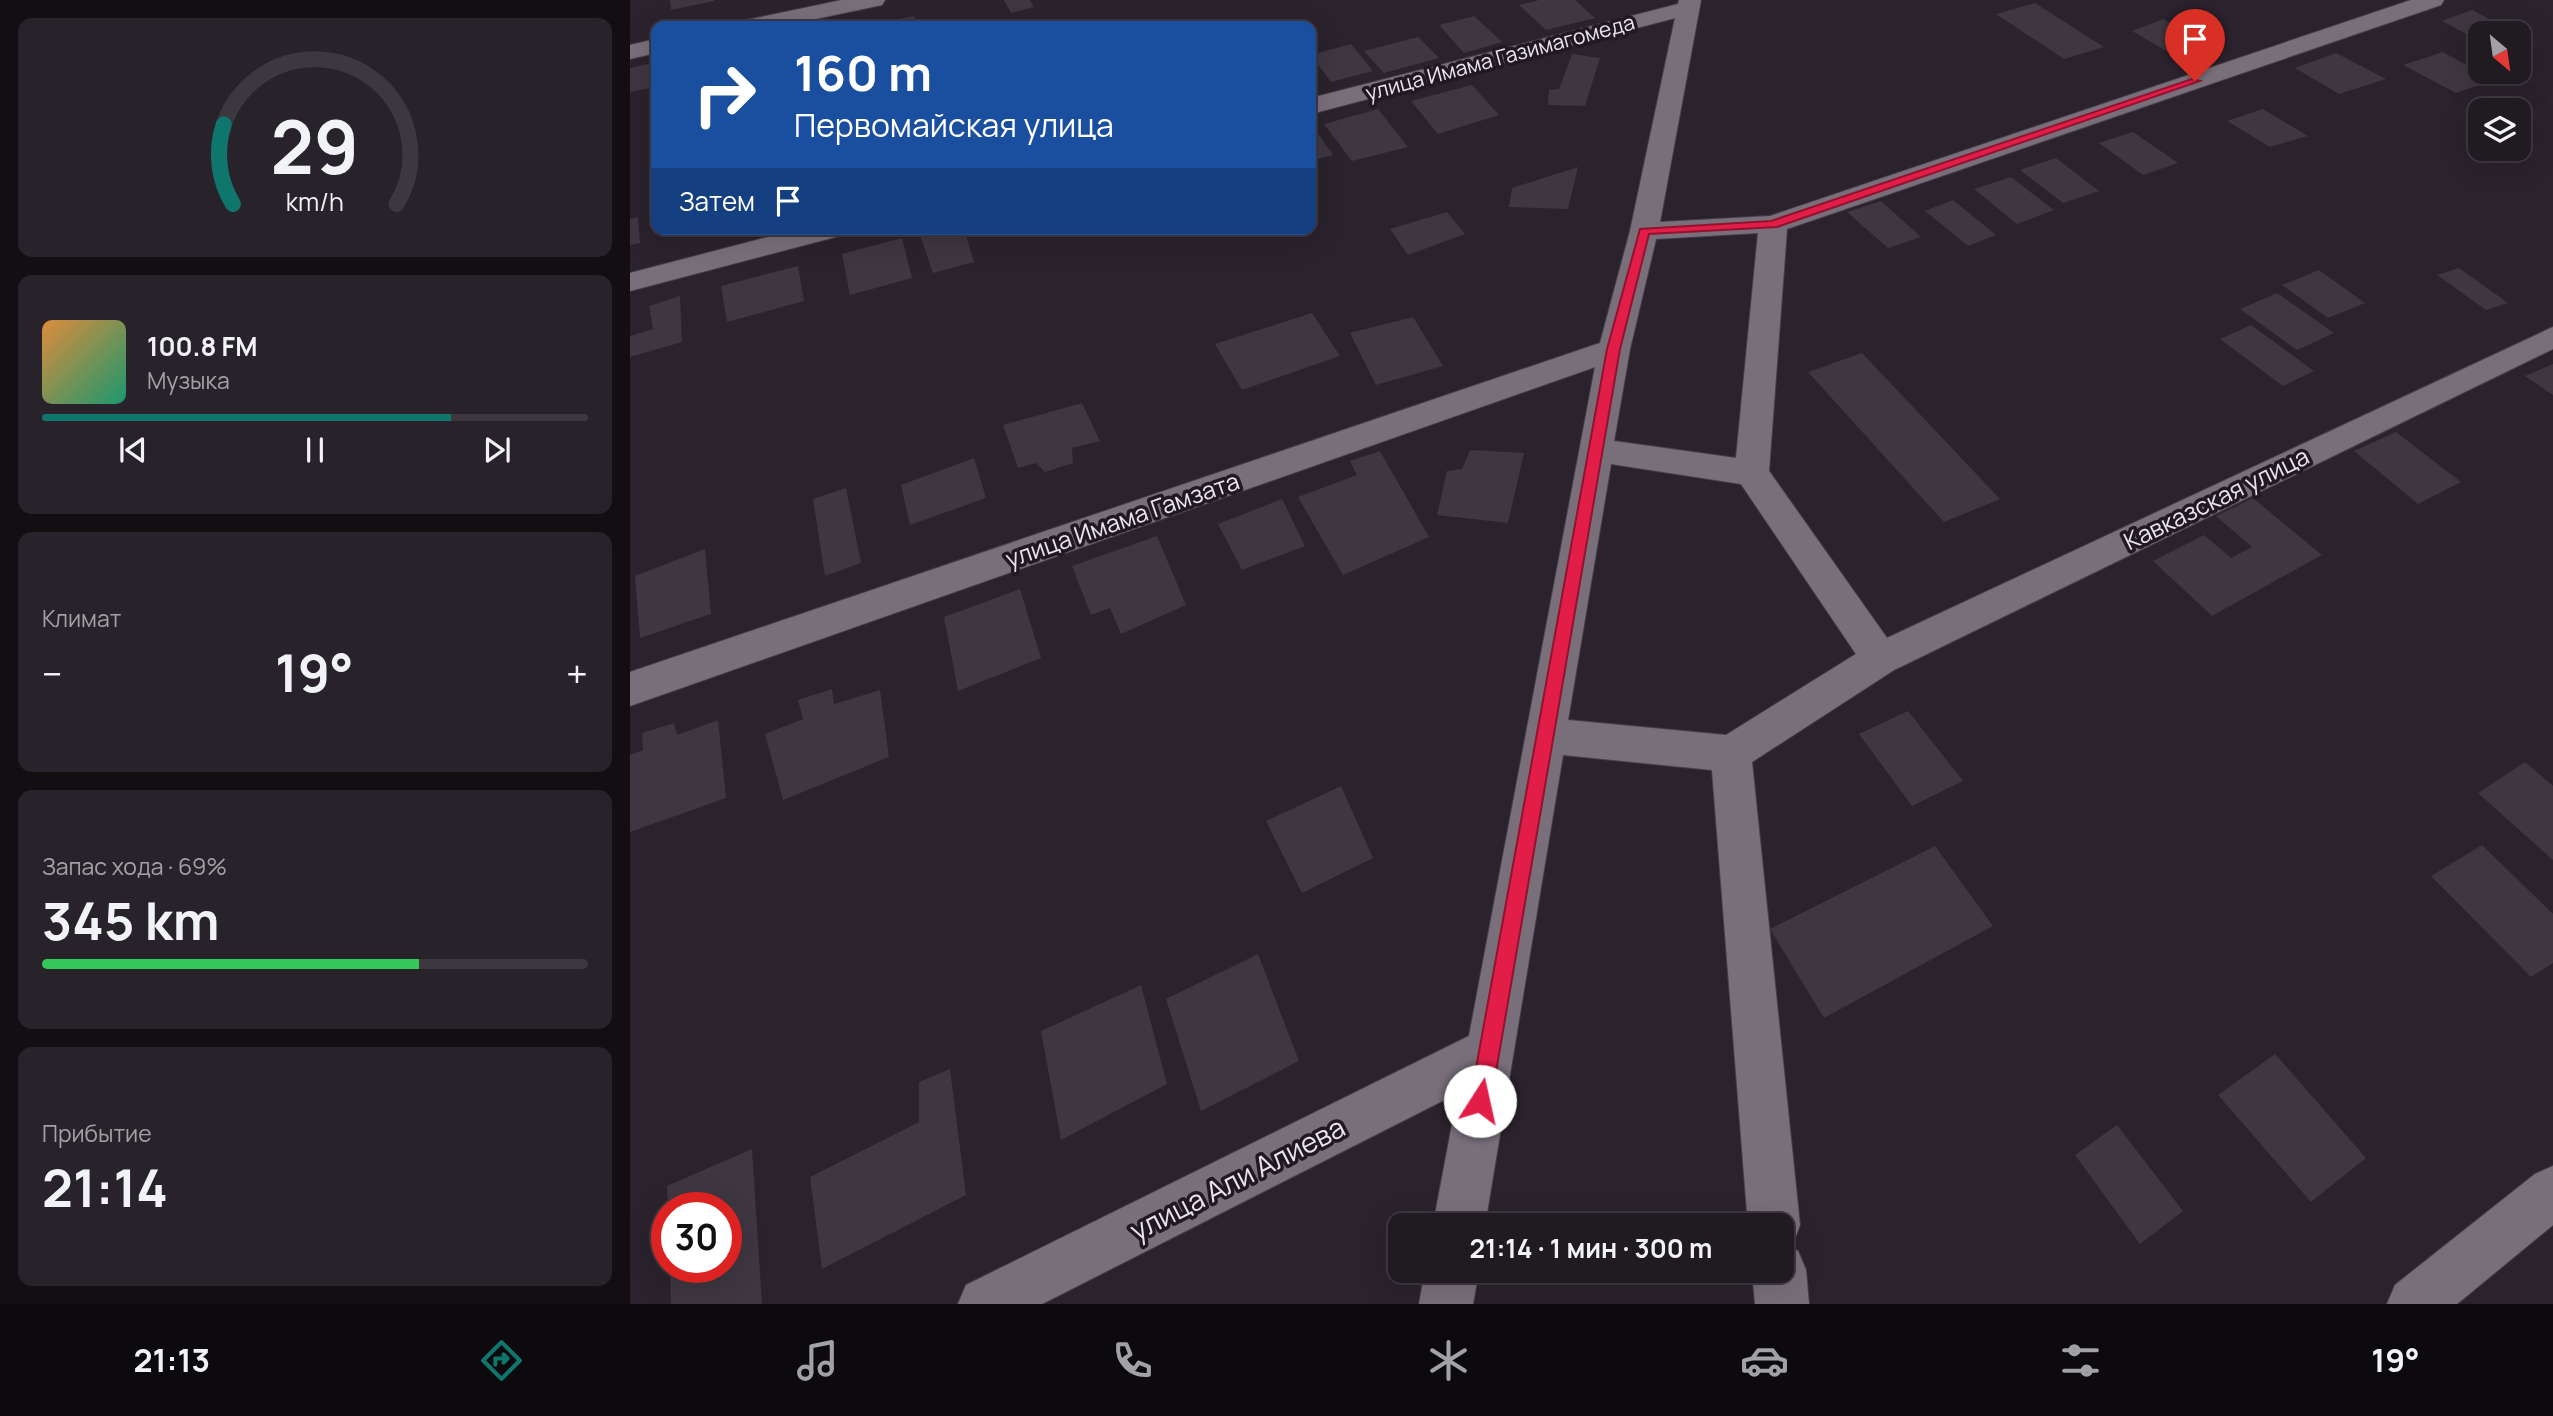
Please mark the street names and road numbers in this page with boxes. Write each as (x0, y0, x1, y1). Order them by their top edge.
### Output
street label: улица Имама Газимагомеда (1362, 8, 1638, 106)
street label: Кавказская улица (2118, 439, 2314, 557)
street label: улица Имама Гамзата (1001, 463, 1243, 575)
street label: улица Али Алиева (1123, 1107, 1351, 1249)

